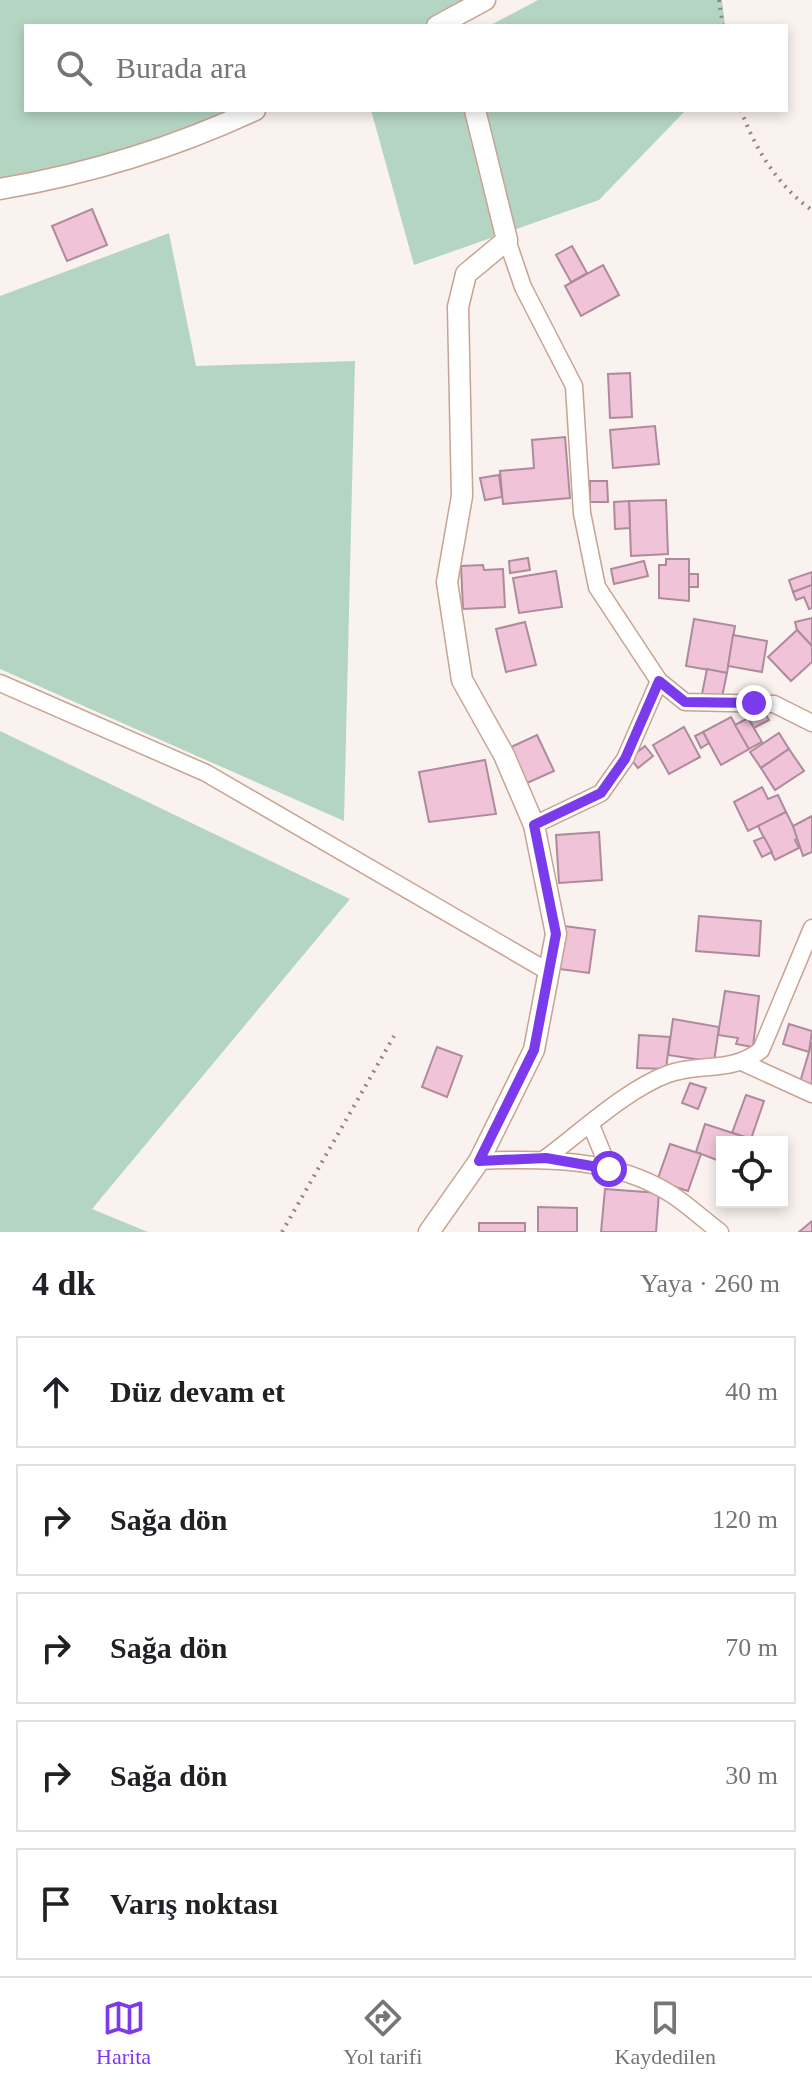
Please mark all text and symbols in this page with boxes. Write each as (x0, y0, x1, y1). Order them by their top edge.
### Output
search box (24, 24, 788, 112)
icon: search (52, 46, 96, 90)
text: Burada ara (116, 51, 247, 84)
route end (736, 685, 772, 721)
map controls (716, 1136, 788, 1208)
button: locate (716, 1136, 788, 1208)
route start (591, 1151, 627, 1187)
text: 4 dk (32, 1265, 95, 1302)
text: Yaya · 260 m (640, 1269, 780, 1298)
icon: ahead (34, 1370, 78, 1414)
text: Düz devam et (110, 1375, 285, 1408)
text: 40 m (725, 1377, 778, 1406)
icon: right (34, 1498, 78, 1542)
text: Sağa dön (110, 1503, 228, 1536)
text: 120 m (712, 1505, 778, 1534)
icon: right (34, 1626, 78, 1670)
text: Sağa dön (110, 1631, 228, 1664)
text: 70 m (725, 1633, 778, 1662)
icon: right (34, 1754, 78, 1798)
text: Sağa dön (110, 1759, 228, 1792)
text: 30 m (725, 1761, 778, 1790)
icon: arrive (34, 1882, 78, 1926)
text: Varış noktası (110, 1887, 278, 1920)
tab: Harita (96, 1996, 151, 2070)
tab: Yol tarifi (343, 1996, 422, 2070)
tab: Kaydedilen (615, 1996, 716, 2070)

